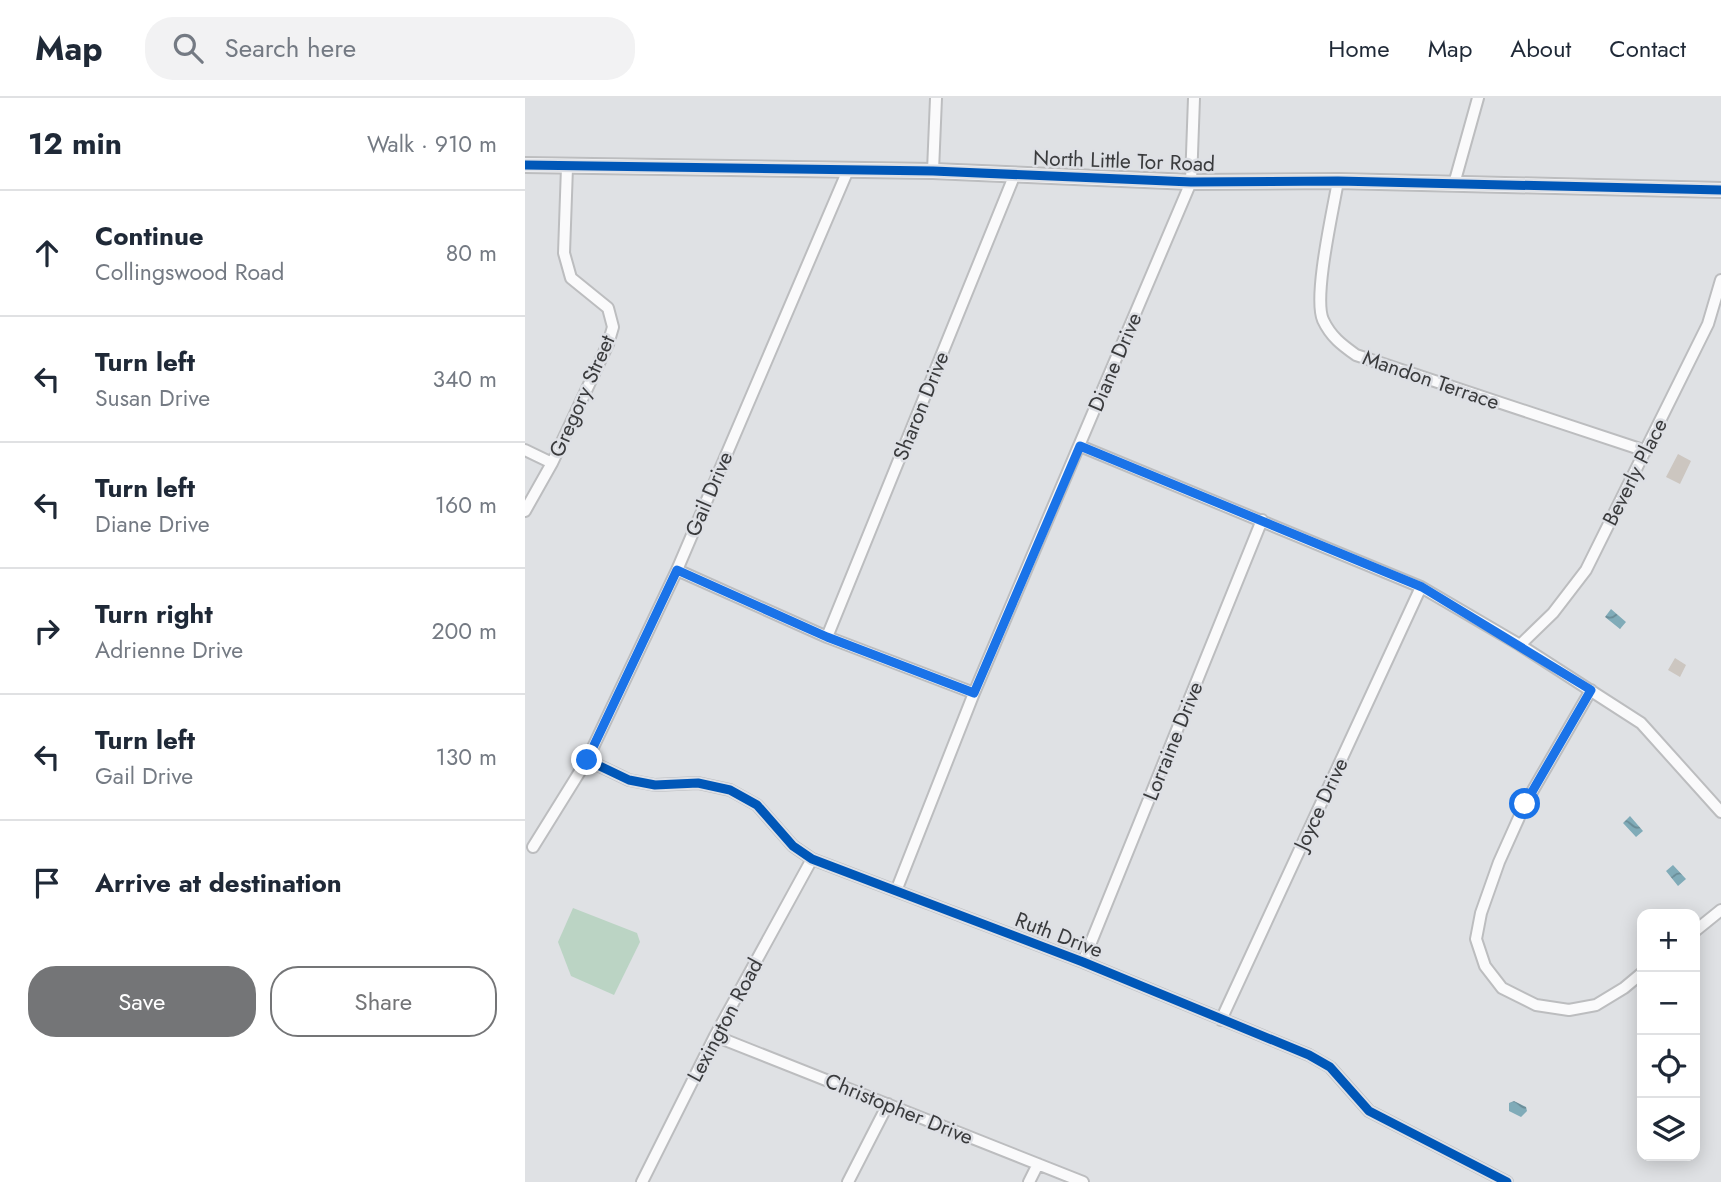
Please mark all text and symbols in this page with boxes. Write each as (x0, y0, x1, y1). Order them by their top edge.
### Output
search box (145, 17, 635, 80)
text: Map (35, 25, 103, 72)
icon: search (169, 29, 207, 67)
text: Search here (225, 29, 356, 67)
text: Home (1328, 31, 1390, 66)
text: Map (1428, 31, 1472, 66)
text: About (1510, 31, 1571, 66)
text: Contact (1609, 31, 1686, 66)
text: 12 min (28, 122, 122, 165)
text: Walk · 910 m (367, 127, 497, 161)
street label: North Little Tor Road (1032, 143, 1216, 179)
text: Continue (95, 217, 204, 255)
icon: ahead (28, 234, 66, 272)
text: 80 m (446, 236, 497, 270)
text: Collingswood Road (95, 255, 284, 289)
street label: Diane Drive (1081, 308, 1149, 416)
street label: Gregory Street (542, 330, 622, 462)
text: Turn left (95, 343, 195, 381)
street label: Mandon Terrace (1359, 343, 1504, 417)
street label: Sharon Drive (886, 347, 957, 465)
icon: left (28, 360, 66, 398)
text: 340 m (432, 362, 497, 396)
text: Susan Drive (95, 381, 210, 415)
street label: Beverly Place (1595, 413, 1675, 531)
street label: Gail Drive (678, 447, 740, 541)
text: Turn left (95, 469, 195, 507)
icon: left (28, 486, 66, 524)
text: 160 m (435, 488, 497, 522)
text: Diane Drive (95, 507, 210, 541)
text: Turn right (95, 595, 213, 633)
icon: right (28, 612, 66, 650)
text: 200 m (431, 614, 497, 648)
text: Adrienne Drive (95, 633, 243, 667)
street label: Lorraine Drive (1136, 677, 1211, 805)
text: Turn left (95, 721, 195, 759)
icon: left (28, 738, 66, 776)
text: 130 m (435, 740, 497, 774)
route end (571, 744, 602, 775)
street label: Joyce Drive (1285, 753, 1356, 858)
text: Gail Drive (95, 759, 193, 793)
route start (1509, 788, 1540, 819)
icon: arrive (28, 864, 66, 902)
text: Arrive at destination (95, 864, 342, 902)
street label: Ruth Drive (1011, 905, 1107, 966)
map controls (1637, 909, 1700, 1161)
button: + (1637, 909, 1700, 972)
street label: Lexington Road (680, 953, 770, 1087)
button: Save (28, 966, 256, 1037)
button: Share (270, 966, 497, 1037)
button: − (1637, 972, 1700, 1035)
button: locate (1637, 1035, 1700, 1098)
street label: Christopher Drive (821, 1066, 978, 1152)
button: layers (1637, 1098, 1700, 1161)

